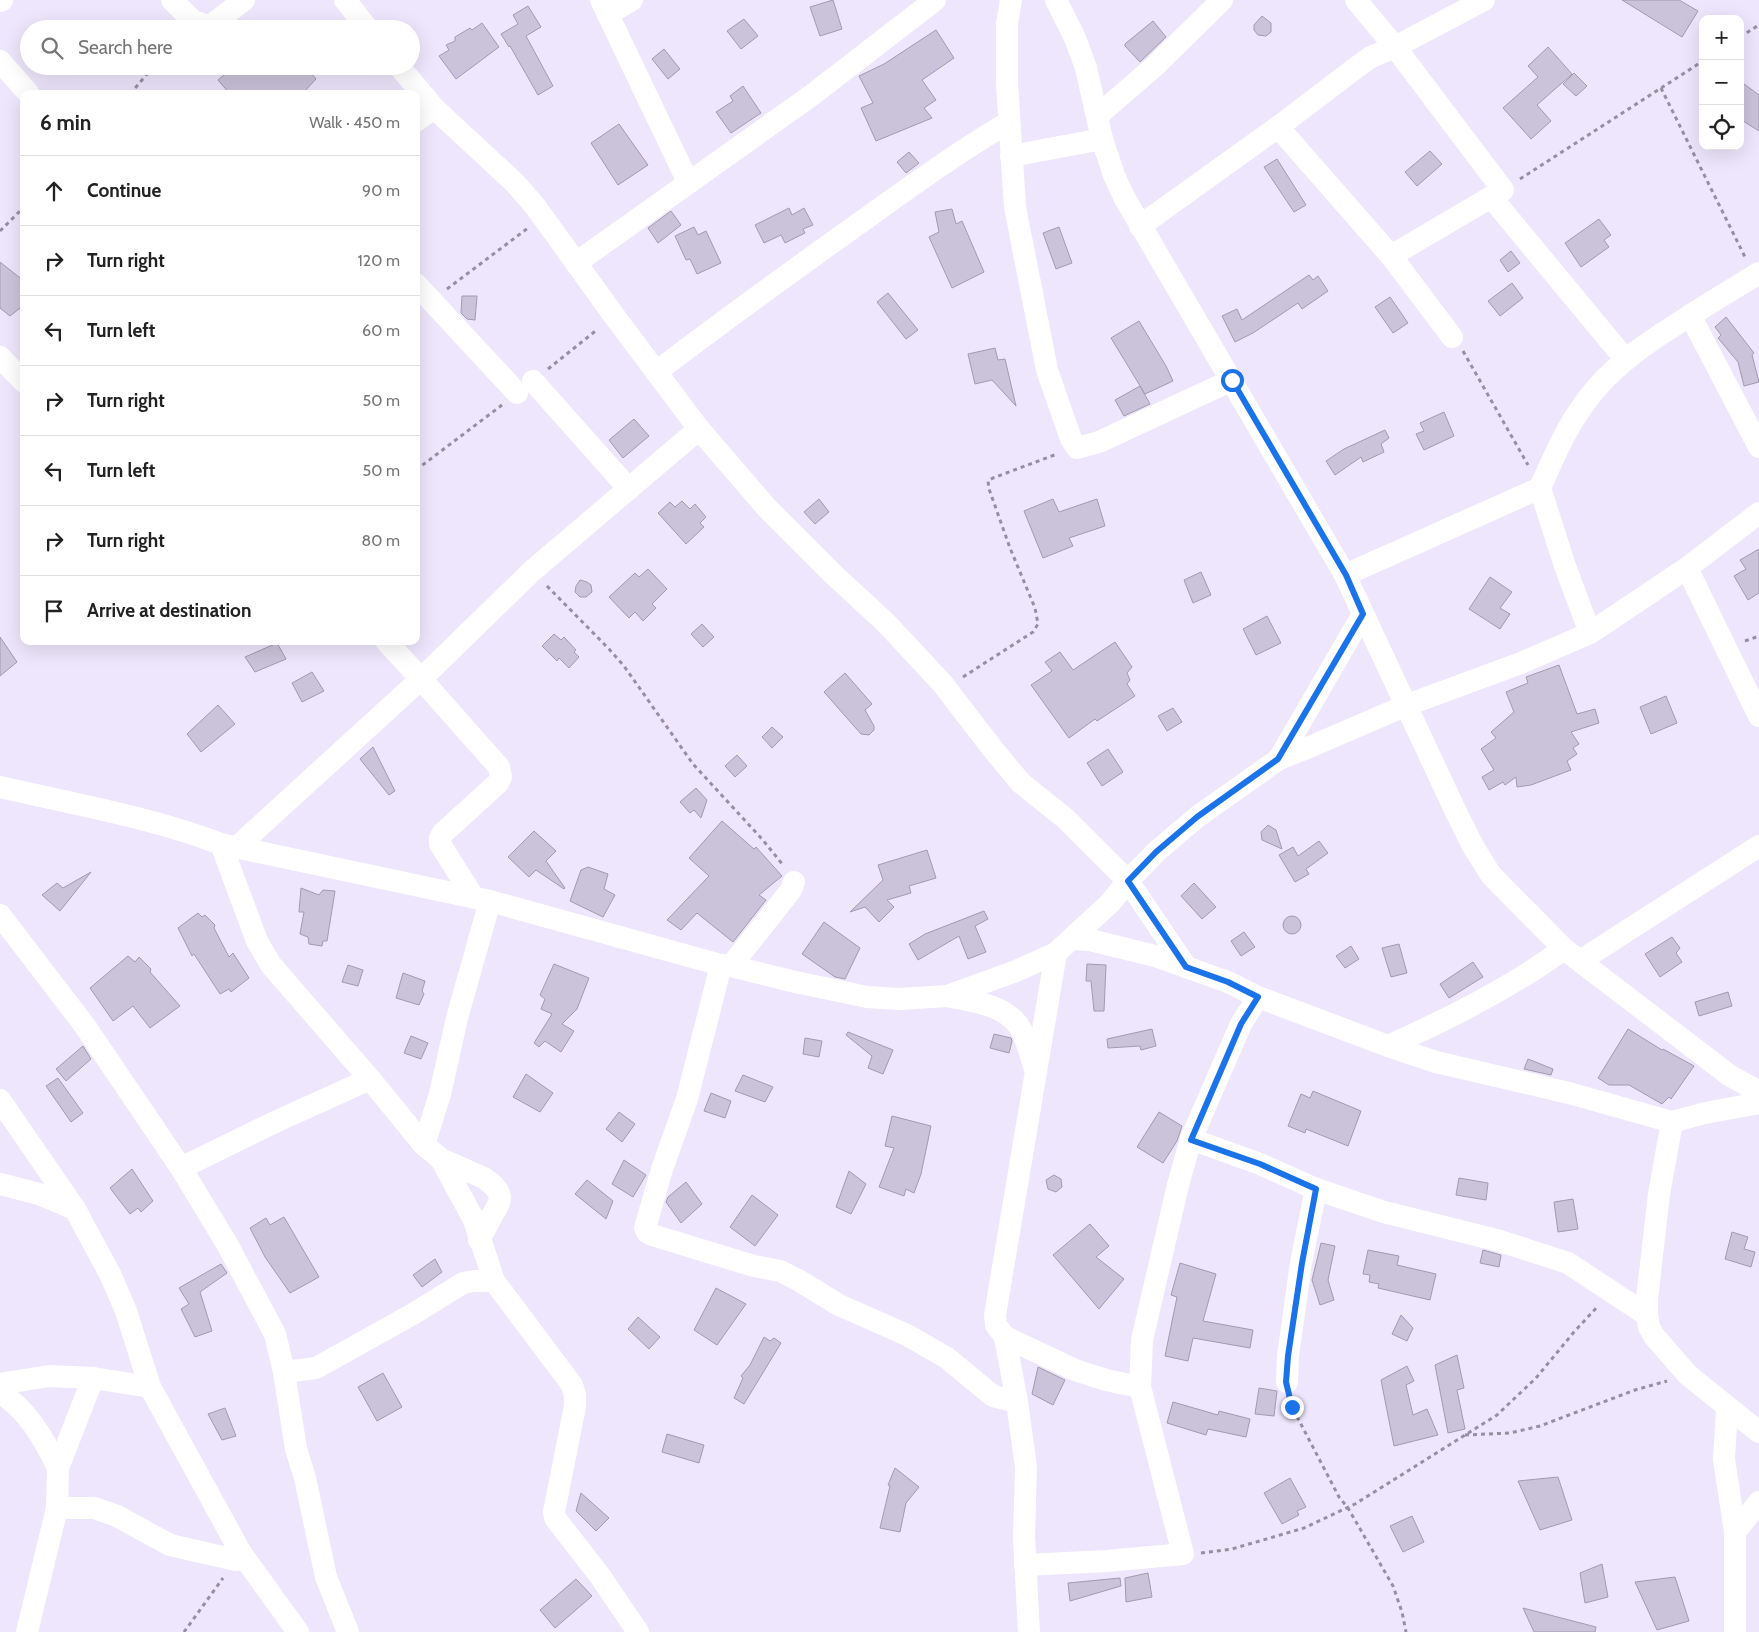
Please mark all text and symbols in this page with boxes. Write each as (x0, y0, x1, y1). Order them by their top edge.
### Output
map controls (1699, 15, 1744, 150)
button: + (1699, 15, 1744, 60)
search box (20, 20, 420, 75)
icon: search (38, 34, 66, 62)
text: Search here (78, 36, 172, 59)
button: − (1699, 60, 1744, 105)
button: locate (1699, 105, 1744, 150)
text: 6 min (40, 110, 91, 135)
text: Walk · 450 m (309, 113, 400, 132)
icon: ahead (40, 177, 68, 205)
text: Continue (87, 179, 161, 202)
text: 90 m (362, 181, 400, 200)
icon: right (40, 247, 68, 275)
text: Turn right (87, 249, 165, 272)
text: 120 m (358, 251, 400, 270)
icon: left (40, 317, 68, 345)
text: Turn left (87, 319, 155, 342)
text: 60 m (362, 321, 400, 340)
route start (1221, 369, 1244, 392)
icon: right (40, 387, 68, 415)
text: Turn right (87, 389, 165, 412)
text: 50 m (363, 391, 400, 410)
icon: left (40, 457, 68, 485)
text: Turn left (87, 459, 155, 482)
text: 50 m (363, 461, 400, 480)
icon: right (40, 527, 68, 555)
text: Turn right (87, 529, 165, 552)
text: 80 m (362, 531, 400, 550)
icon: arrive (40, 597, 68, 625)
text: Arrive at destination (87, 599, 251, 622)
route end (1281, 1396, 1304, 1419)

